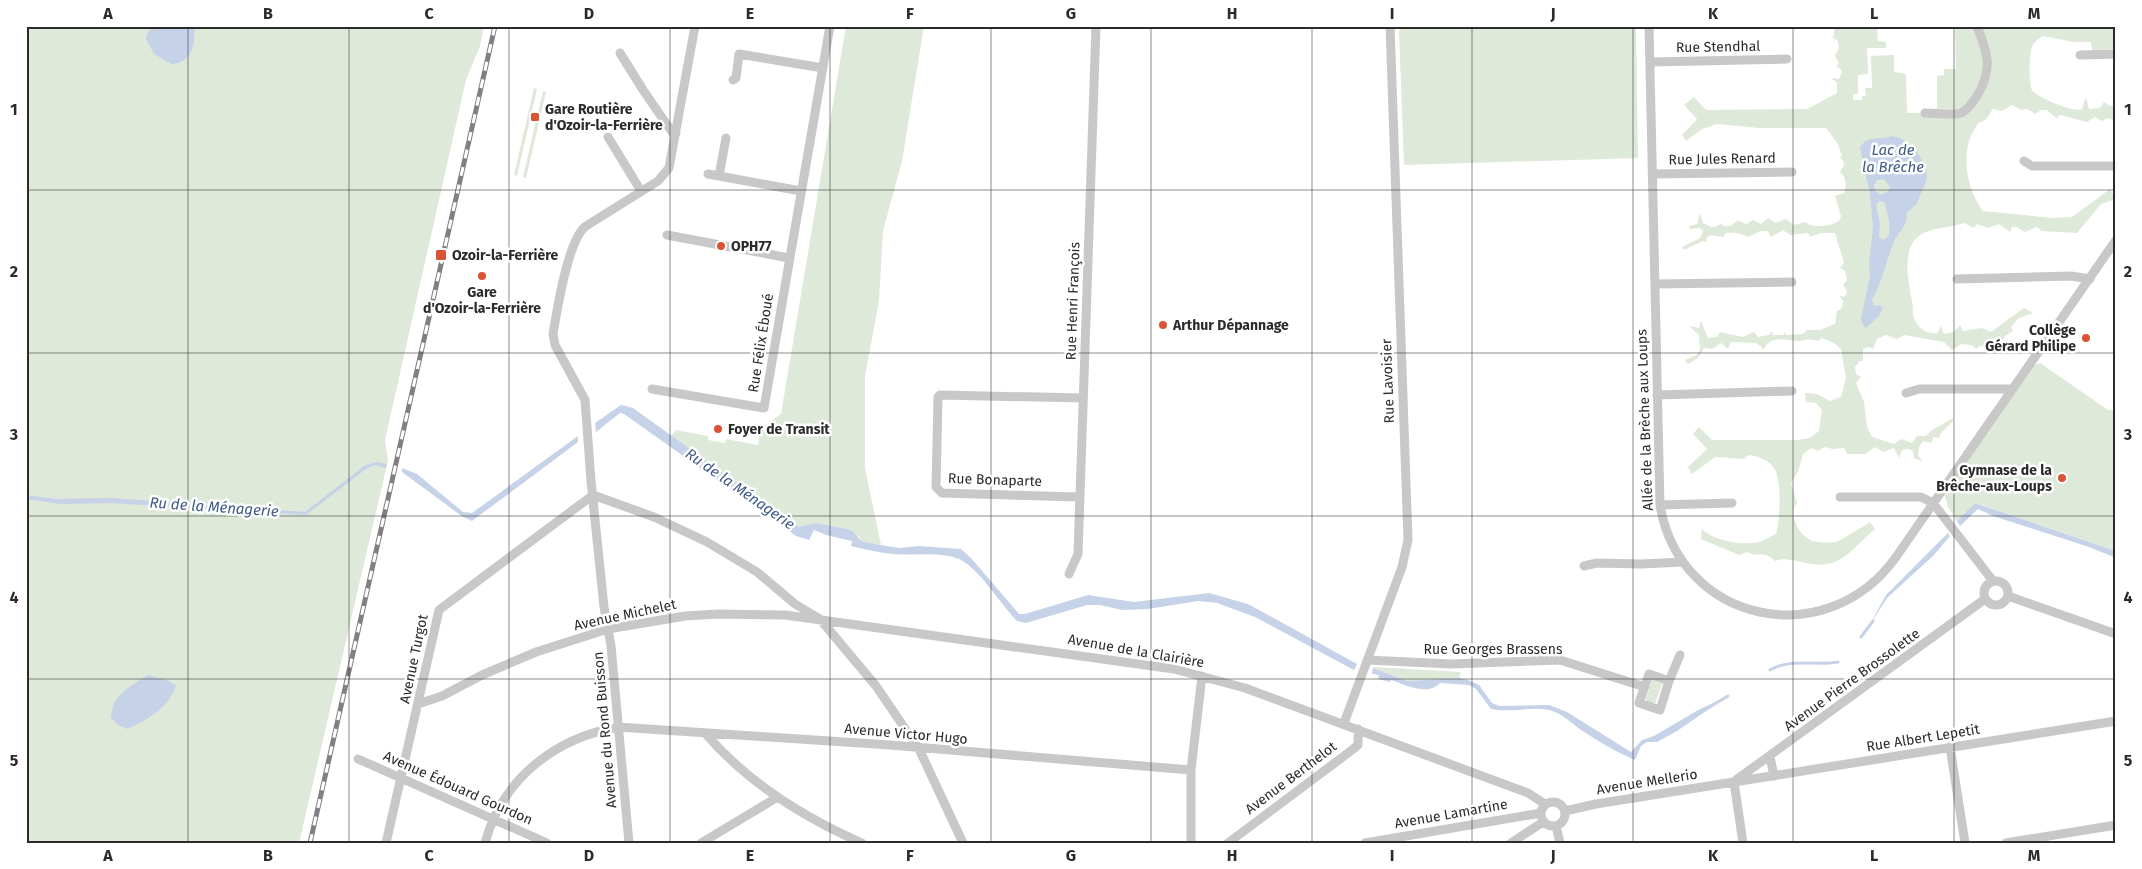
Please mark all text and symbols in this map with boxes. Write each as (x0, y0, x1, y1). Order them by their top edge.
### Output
text: A (102, 4, 113, 23)
text: B (263, 4, 273, 23)
text: C (424, 4, 434, 23)
text: D (584, 4, 594, 23)
text: E (746, 4, 754, 23)
text: F (906, 4, 914, 23)
text: G (1066, 4, 1076, 23)
text: H (1227, 4, 1237, 23)
text: I (1390, 4, 1394, 23)
text: J (1549, 4, 1556, 23)
text: K (1708, 4, 1719, 23)
text: L (1870, 4, 1878, 23)
text: M (2028, 4, 2041, 23)
street label: Rue Stendhal (1676, 38, 1760, 56)
text: 1 (10, 100, 18, 119)
text: 1 (2124, 100, 2132, 119)
place label: Gare Routière d'Ozoir-la-Ferrière (545, 101, 663, 134)
marker: Gare Routière d'Ozoir-la-Ferrière (529, 111, 541, 123)
water label: Lac de la Brêche (1862, 141, 1924, 176)
street label: Rue Jules Renard (1668, 150, 1776, 168)
place label: OPH77 (731, 238, 772, 255)
marker: OPH77 (715, 240, 727, 252)
street label: Rue Henri François (1062, 241, 1084, 361)
place label: Ozoir-la-Ferrière (452, 247, 558, 264)
marker: Ozoir-la-Ferrière (434, 248, 448, 262)
text: 2 (10, 262, 18, 281)
text: 2 (2124, 262, 2132, 281)
marker: Gare d'Ozoir-la-Ferrière (476, 270, 488, 282)
place label: Gare d'Ozoir-la-Ferrière (423, 284, 541, 317)
street label: Rue Félix Éboué (744, 292, 777, 394)
place label: Arthur Dépannage (1172, 317, 1289, 334)
marker: Arthur Dépannage (1157, 319, 1169, 331)
place label: Collège Gérard Philipe (1985, 322, 2076, 355)
street label: Allée de la Brèche aux Loups (1633, 328, 1657, 511)
marker: Collège Gérard Philipe (2080, 332, 2092, 344)
street label: Rue Lavoisier (1378, 338, 1398, 424)
place label: Foyer de Transit (728, 421, 830, 438)
marker: Foyer de Transit (712, 423, 724, 435)
text: 3 (9, 425, 18, 444)
text: 3 (2123, 425, 2132, 444)
water label: Ru de la Ménagerie (682, 445, 798, 534)
place label: Gymnase de la Brêche-aux-Loups (1936, 462, 2052, 495)
street label: Rue Bonaparte (948, 470, 1042, 490)
marker: Gymnase de la Brêche-aux-Loups (2056, 472, 2068, 484)
water label: Ru de la Ménagerie (149, 494, 279, 521)
text: 4 (9, 588, 19, 607)
text: 4 (2123, 588, 2133, 607)
street label: Avenue Michelet (572, 596, 679, 634)
street label: Avenue Turgot (396, 612, 432, 705)
street label: Avenue Pierre Brossolette (1781, 625, 1923, 735)
street label: Avenue de la Clairière (1067, 631, 1205, 671)
street label: Rue Georges Brassens (1424, 641, 1563, 658)
street label: Avenue du Rond Buisson (590, 651, 620, 809)
street label: Avenue Victor Hugo (844, 720, 968, 748)
street label: Rue Albert Lepetit (1865, 721, 1982, 755)
street label: Avenue Berthelot (1242, 738, 1341, 818)
street label: Avenue Édouard Gourdon (381, 746, 536, 829)
text: 5 (10, 751, 19, 770)
text: 5 (2124, 751, 2133, 770)
street label: Avenue Mellerio (1595, 766, 1699, 798)
street label: Avenue Lamartine (1393, 796, 1509, 832)
text: A (102, 846, 113, 865)
text: B (263, 846, 273, 865)
text: C (424, 846, 434, 865)
text: D (584, 846, 594, 865)
text: E (746, 846, 754, 865)
text: F (906, 846, 914, 865)
text: G (1066, 846, 1076, 865)
text: H (1227, 846, 1237, 865)
text: I (1390, 846, 1394, 865)
text: J (1549, 846, 1556, 865)
text: K (1708, 846, 1719, 865)
text: L (1870, 846, 1878, 865)
text: M (2028, 846, 2041, 865)

